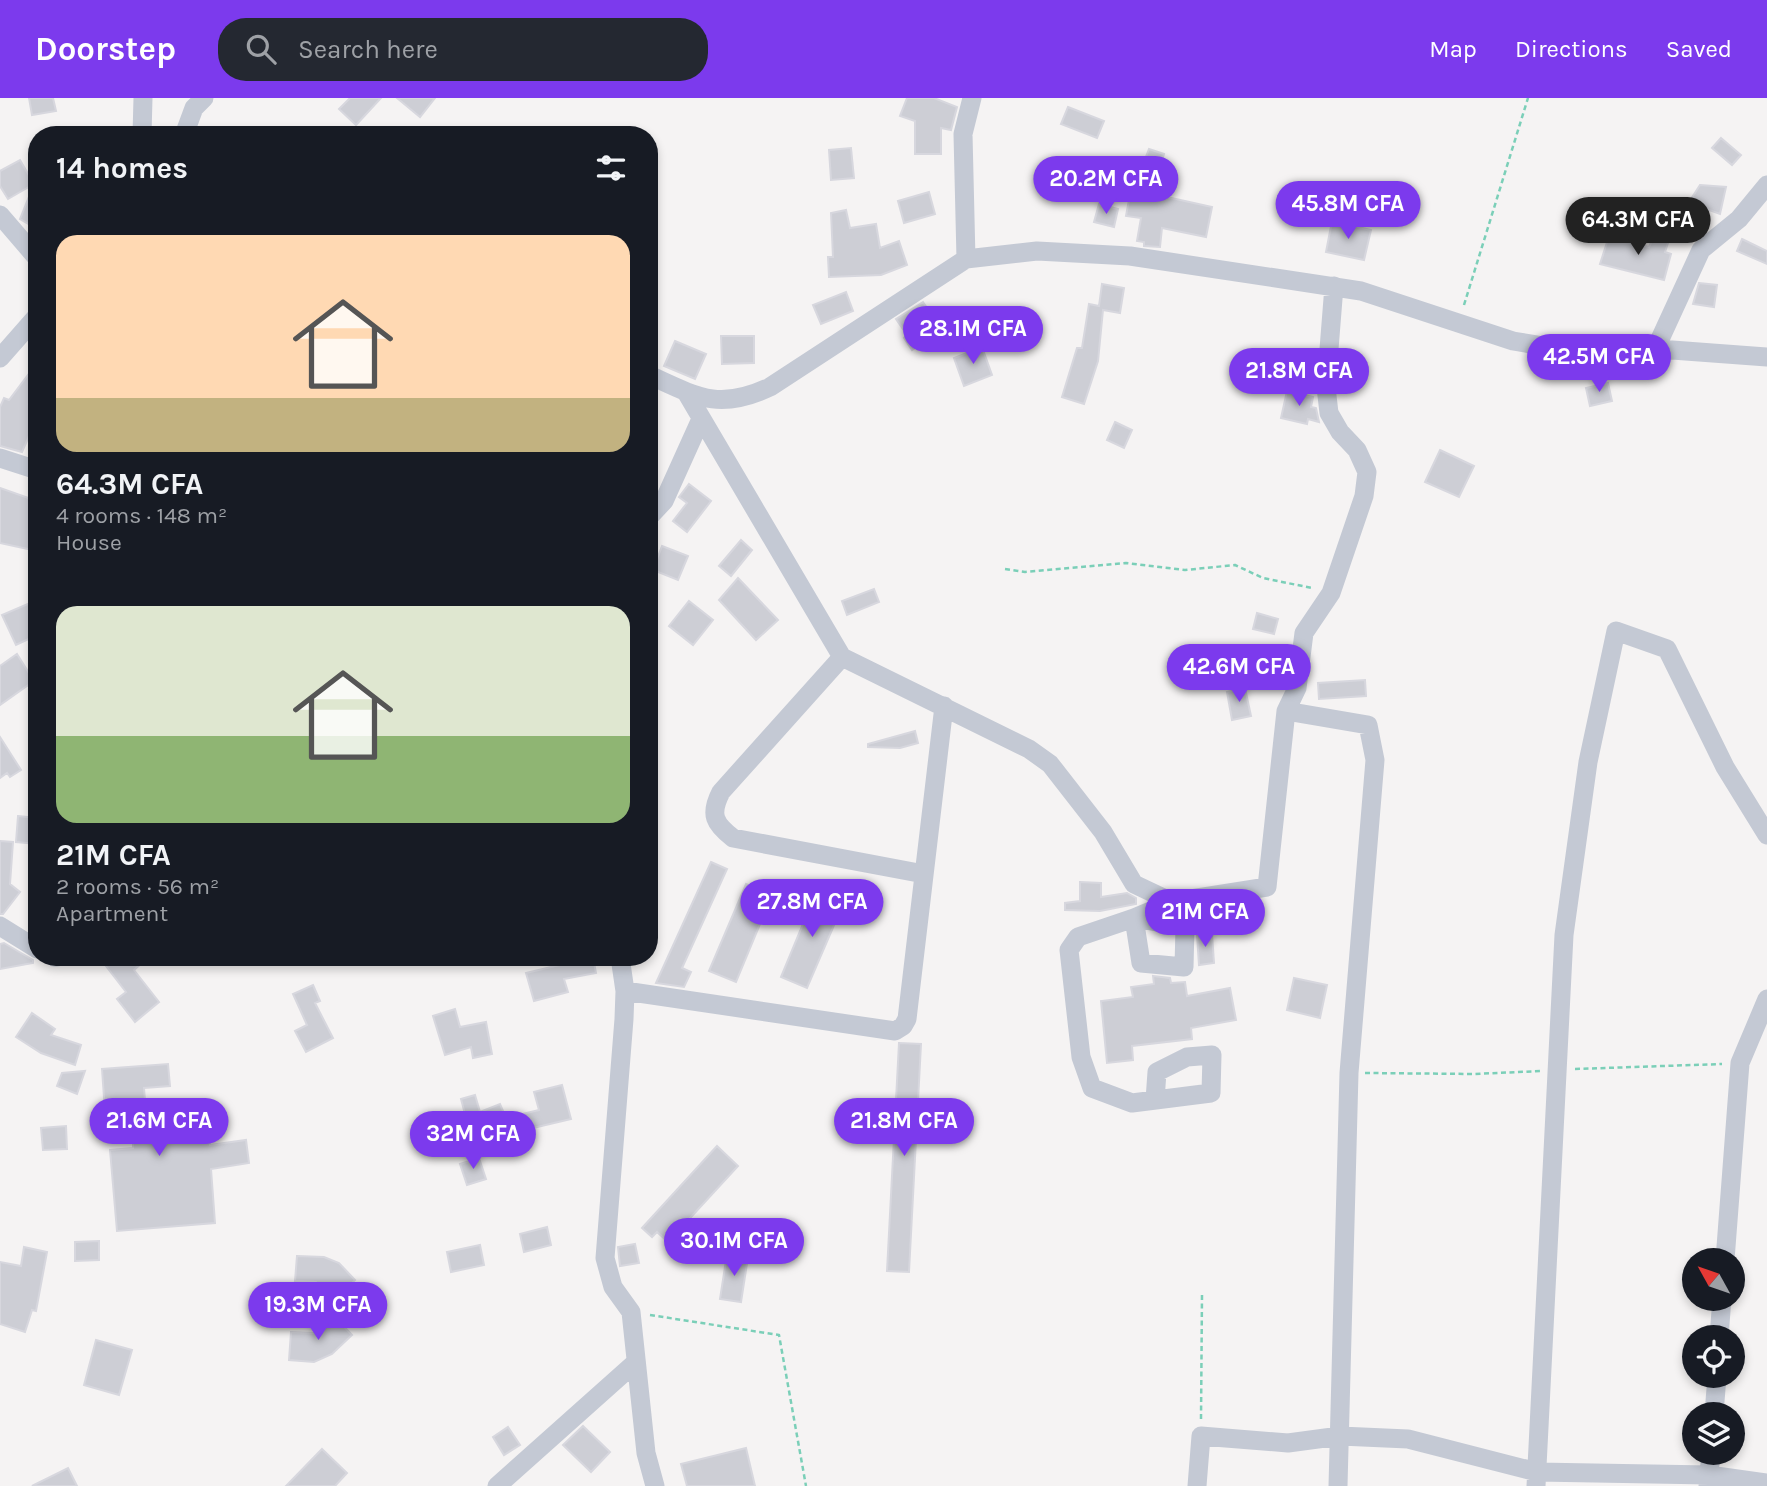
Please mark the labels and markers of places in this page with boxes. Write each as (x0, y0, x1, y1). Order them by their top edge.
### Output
pin: 20.2M CFA (1026, 156, 1186, 216)
pin: 45.8M CFA (1268, 181, 1428, 241)
pin: 64.3M CFA (1558, 198, 1718, 257)
pin: 28.1M CFA (893, 306, 1053, 366)
pin: 42.5M CFA (1519, 334, 1679, 394)
pin: 21.8M CFA (1219, 348, 1379, 408)
pin: 42.6M CFA (1159, 644, 1319, 704)
pin: 27.8M CFA (732, 880, 892, 939)
pin: 21M CFA (1140, 890, 1270, 949)
pin: 21.6M CFA (79, 1098, 239, 1158)
pin: 21.8M CFA (824, 1098, 984, 1158)
pin: 32M CFA (408, 1112, 538, 1171)
pin: 30.1M CFA (654, 1218, 814, 1278)
pin: 19.3M CFA (238, 1282, 398, 1342)

